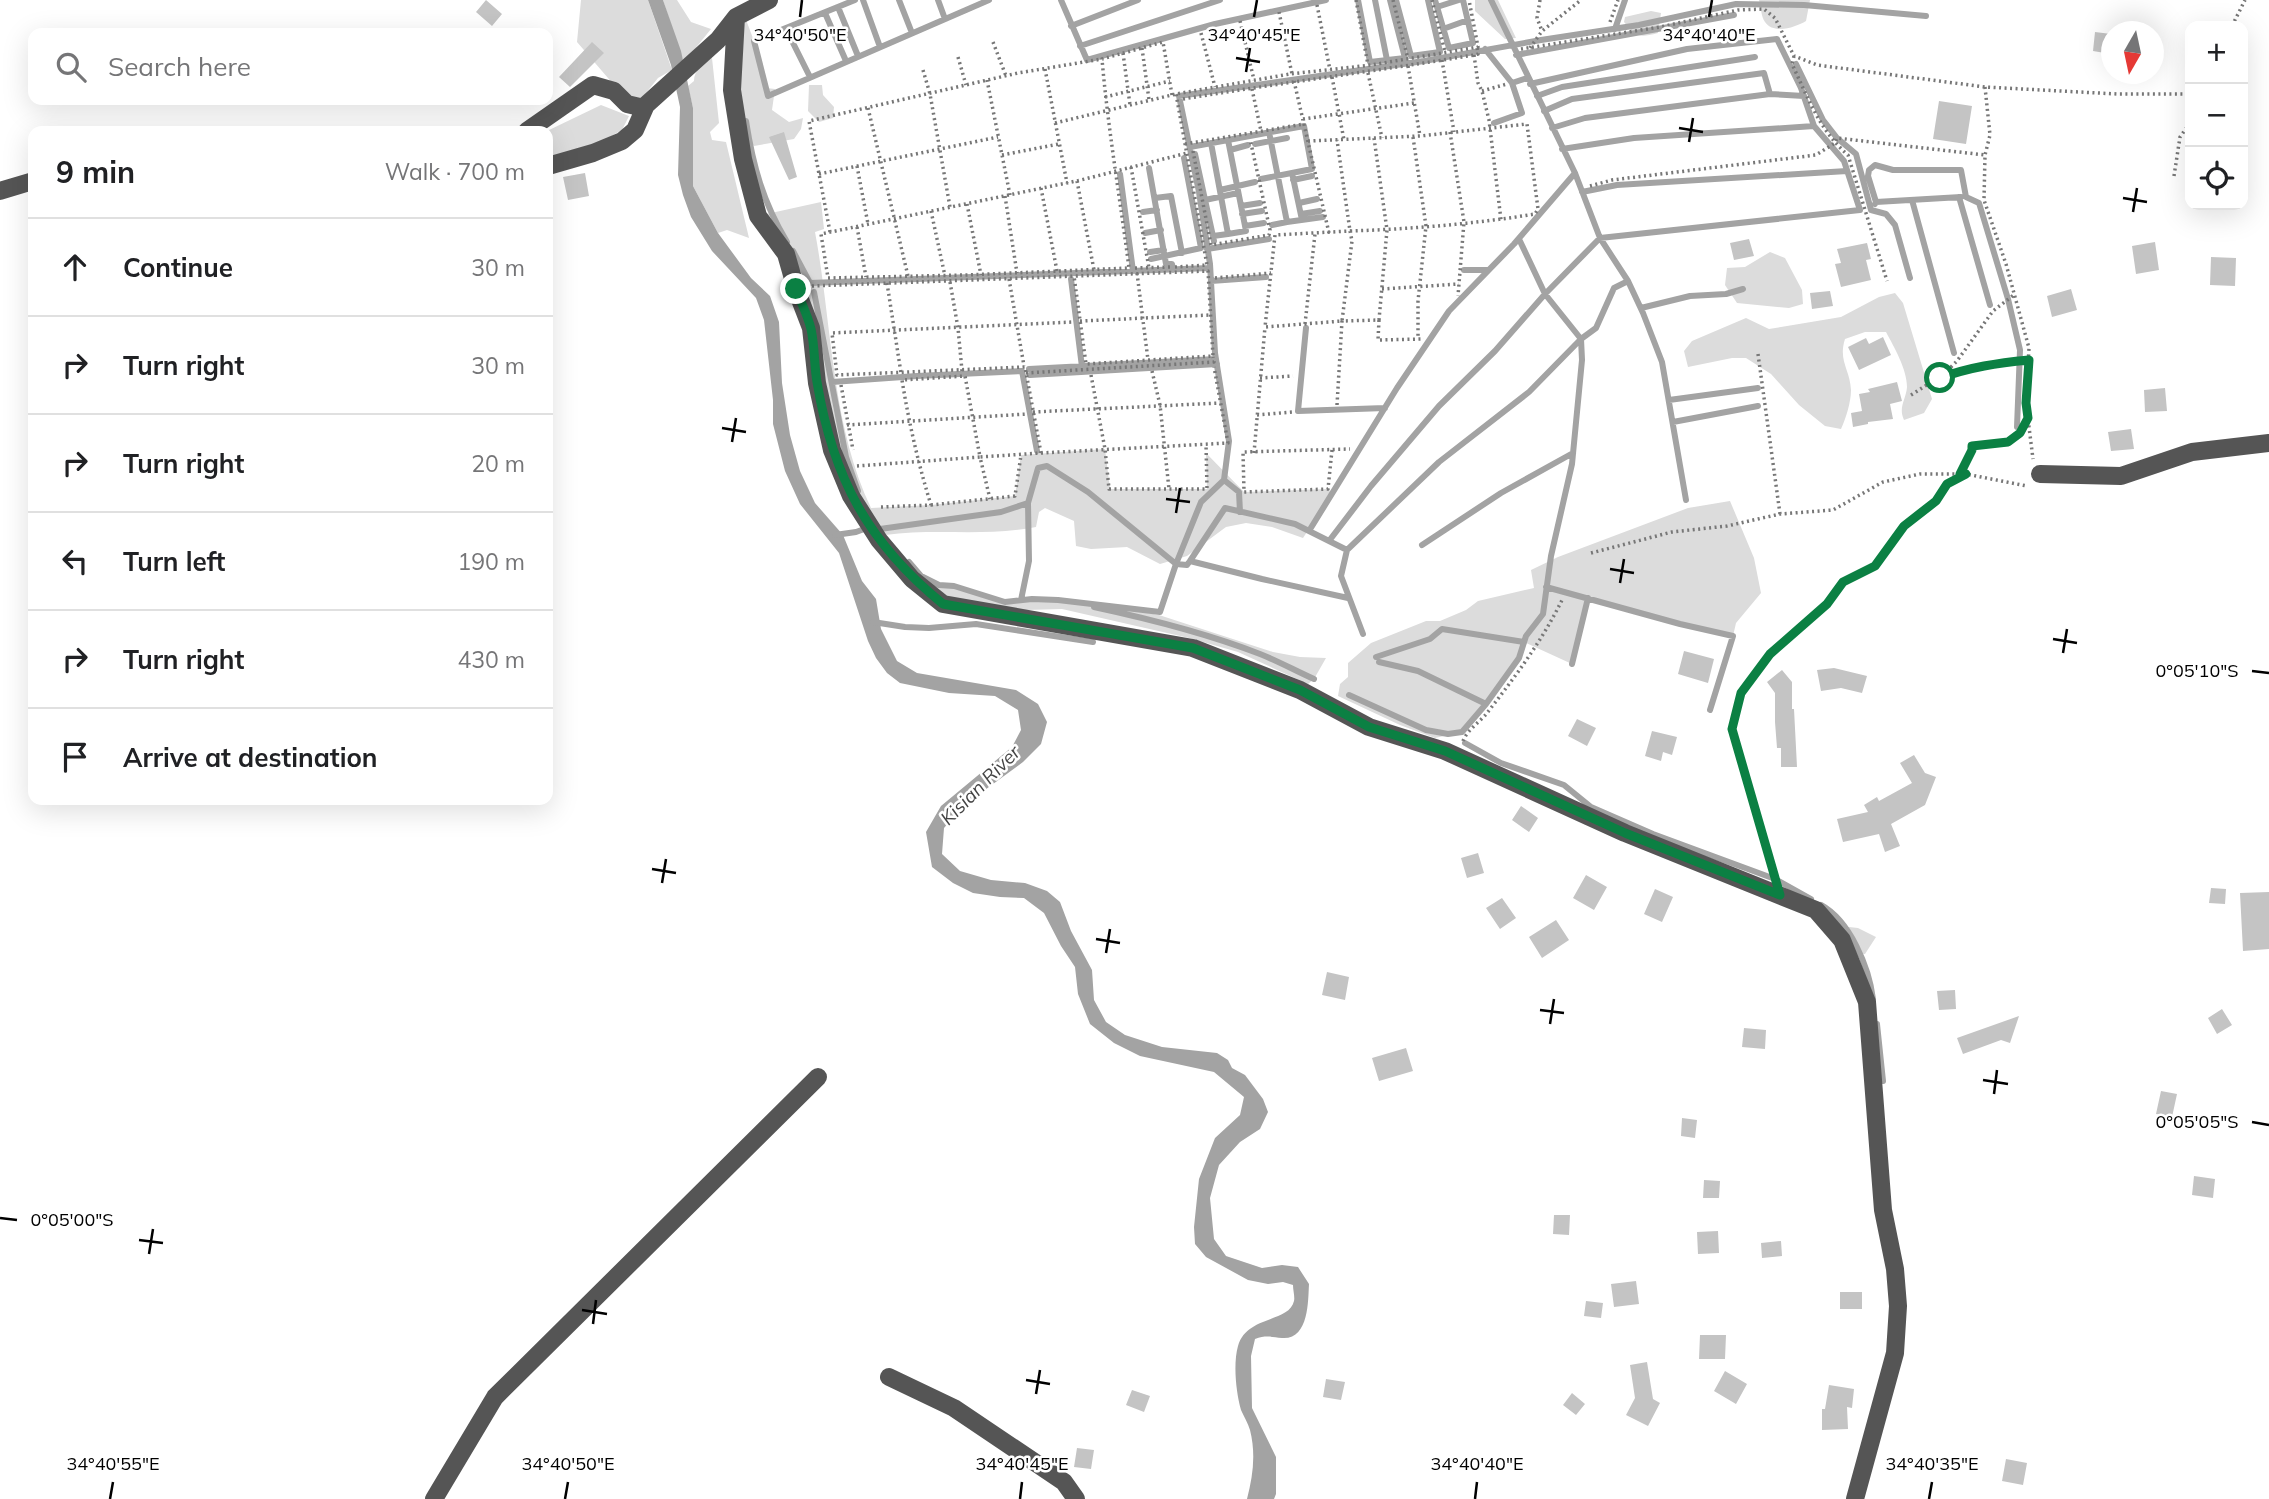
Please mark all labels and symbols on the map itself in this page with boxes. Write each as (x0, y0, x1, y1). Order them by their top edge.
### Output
north arrow (2101, 21, 2164, 84)
text: 34°40'50"E (753, 23, 847, 46)
text: 34°40'45"E (1207, 23, 1301, 46)
text: 34°40'40"E (1662, 23, 1756, 46)
route end (780, 273, 811, 304)
route start (1924, 362, 1955, 393)
text: 0°05'10"S (2156, 659, 2238, 682)
water label: Kisian River (935, 739, 1026, 830)
text: 0°05'05"S (2156, 1110, 2238, 1133)
text: 0°05'00"S (31, 1208, 113, 1231)
text: 34°40'55"E (66, 1452, 160, 1475)
text: 34°40'50"E (521, 1452, 615, 1475)
text: 34°40'45"E (975, 1452, 1069, 1475)
text: 34°40'40"E (1430, 1452, 1524, 1475)
text: 34°40'35"E (1885, 1452, 1979, 1475)

